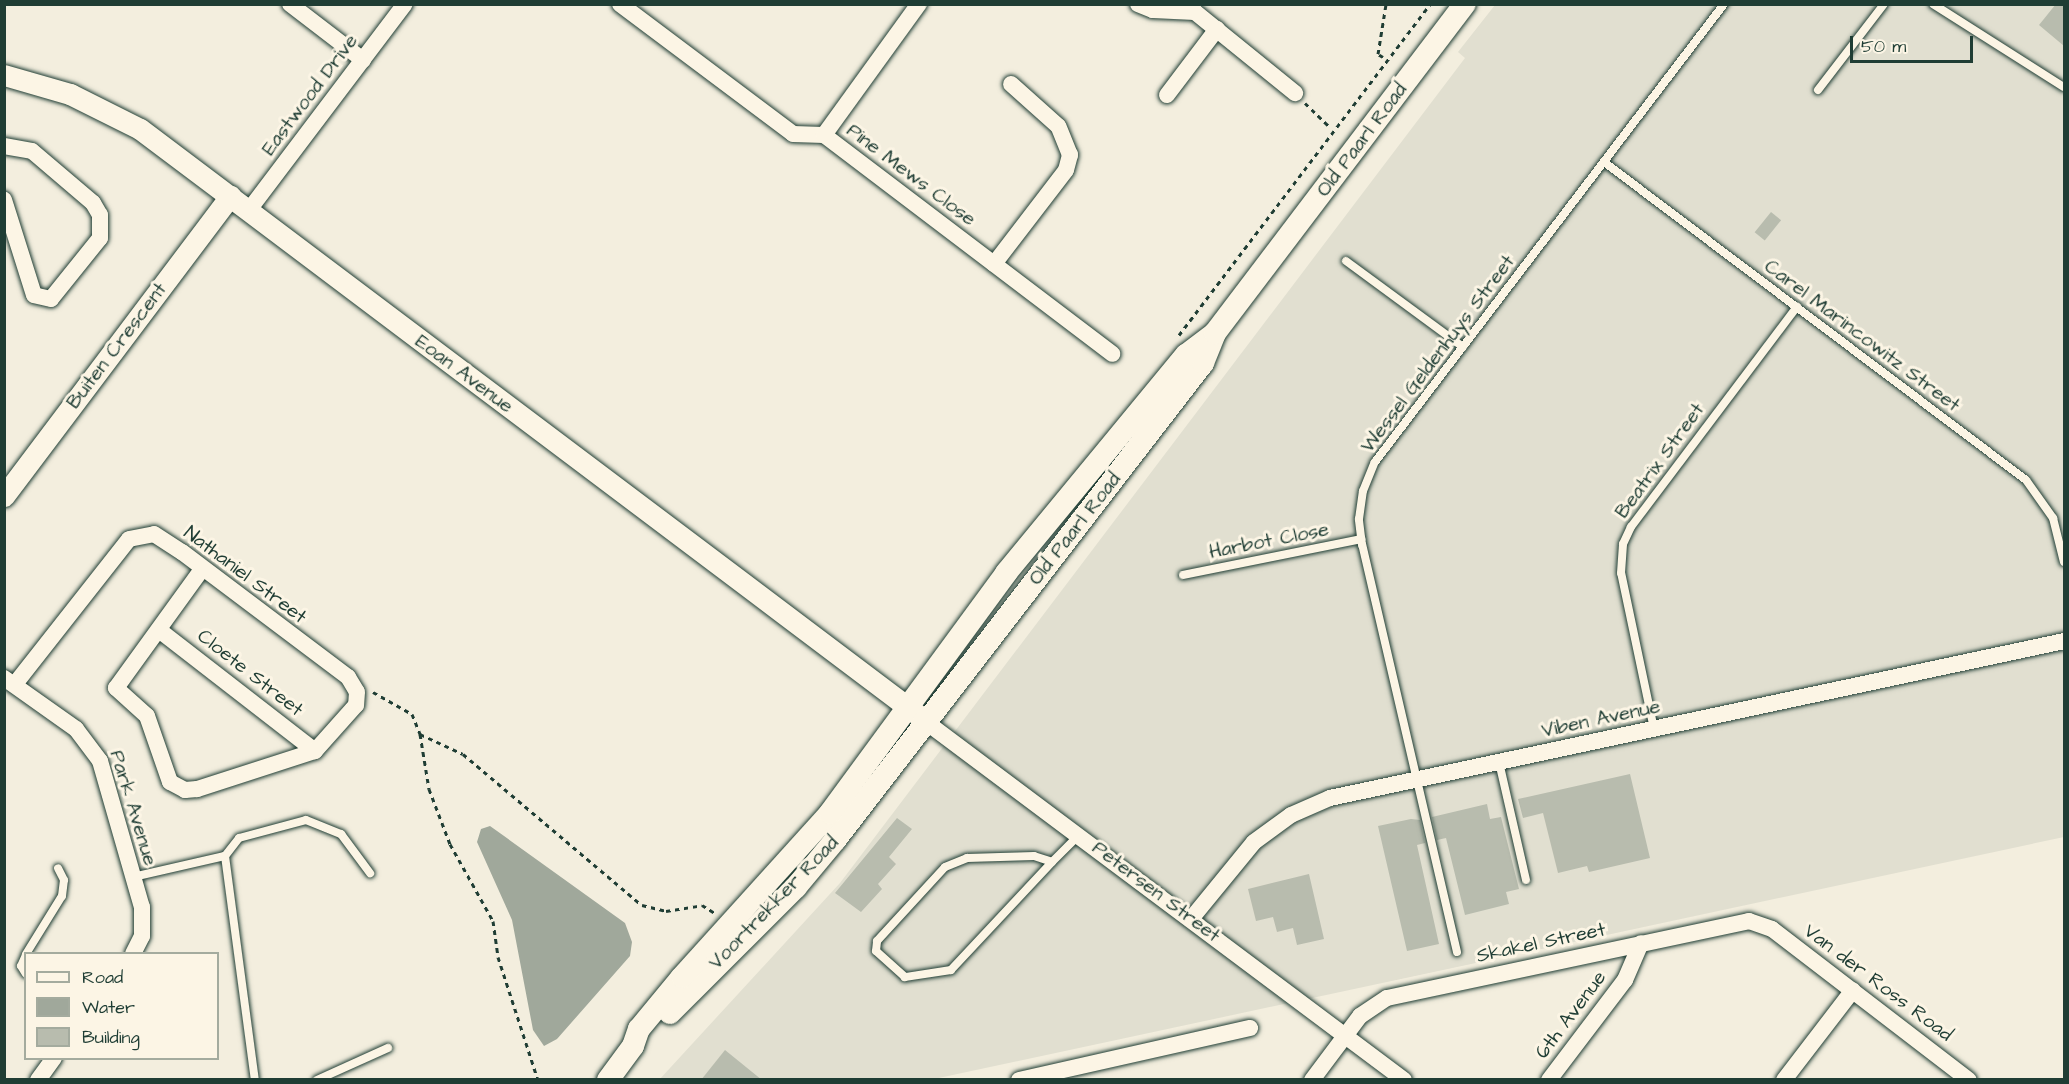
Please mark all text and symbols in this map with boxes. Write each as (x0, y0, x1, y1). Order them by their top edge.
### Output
scale bar (1853, 24, 1976, 62)
street label: Eastwood Drive (257, 30, 363, 160)
text: 50 m (1861, 34, 1906, 59)
street label: Old Paarl Road (1311, 78, 1413, 202)
street label: Pine Mews Close (842, 119, 980, 231)
street label: Wessel Geldenhuys Street (1356, 250, 1520, 458)
street label: Carel Marincowitz Street (1759, 255, 1965, 417)
street label: Buiten Crescent (62, 278, 172, 414)
street label: Eoan Avenue (410, 329, 518, 419)
street label: Beatrix Street (1610, 399, 1710, 523)
street label: Old Paarl Road (1024, 468, 1126, 590)
street label: Harbot Close (1207, 518, 1331, 564)
street label: Nathaniel Street (179, 521, 311, 629)
street label: Cloete Street (192, 624, 308, 722)
street label: Viben Avenue (1540, 695, 1662, 743)
street label: Park Avenue (104, 747, 162, 869)
street label: Voortrekker Road (704, 831, 844, 975)
street label: Petersen Street (1087, 836, 1225, 948)
street label: Skakel Street (1474, 918, 1608, 968)
street label: Van der Ross Road (1799, 919, 1957, 1047)
legend (24, 952, 219, 1060)
text: Road (82, 965, 123, 990)
street label: 6th Avenue (1530, 966, 1612, 1064)
text: Water (82, 995, 135, 1020)
text: Building (82, 1025, 140, 1050)

